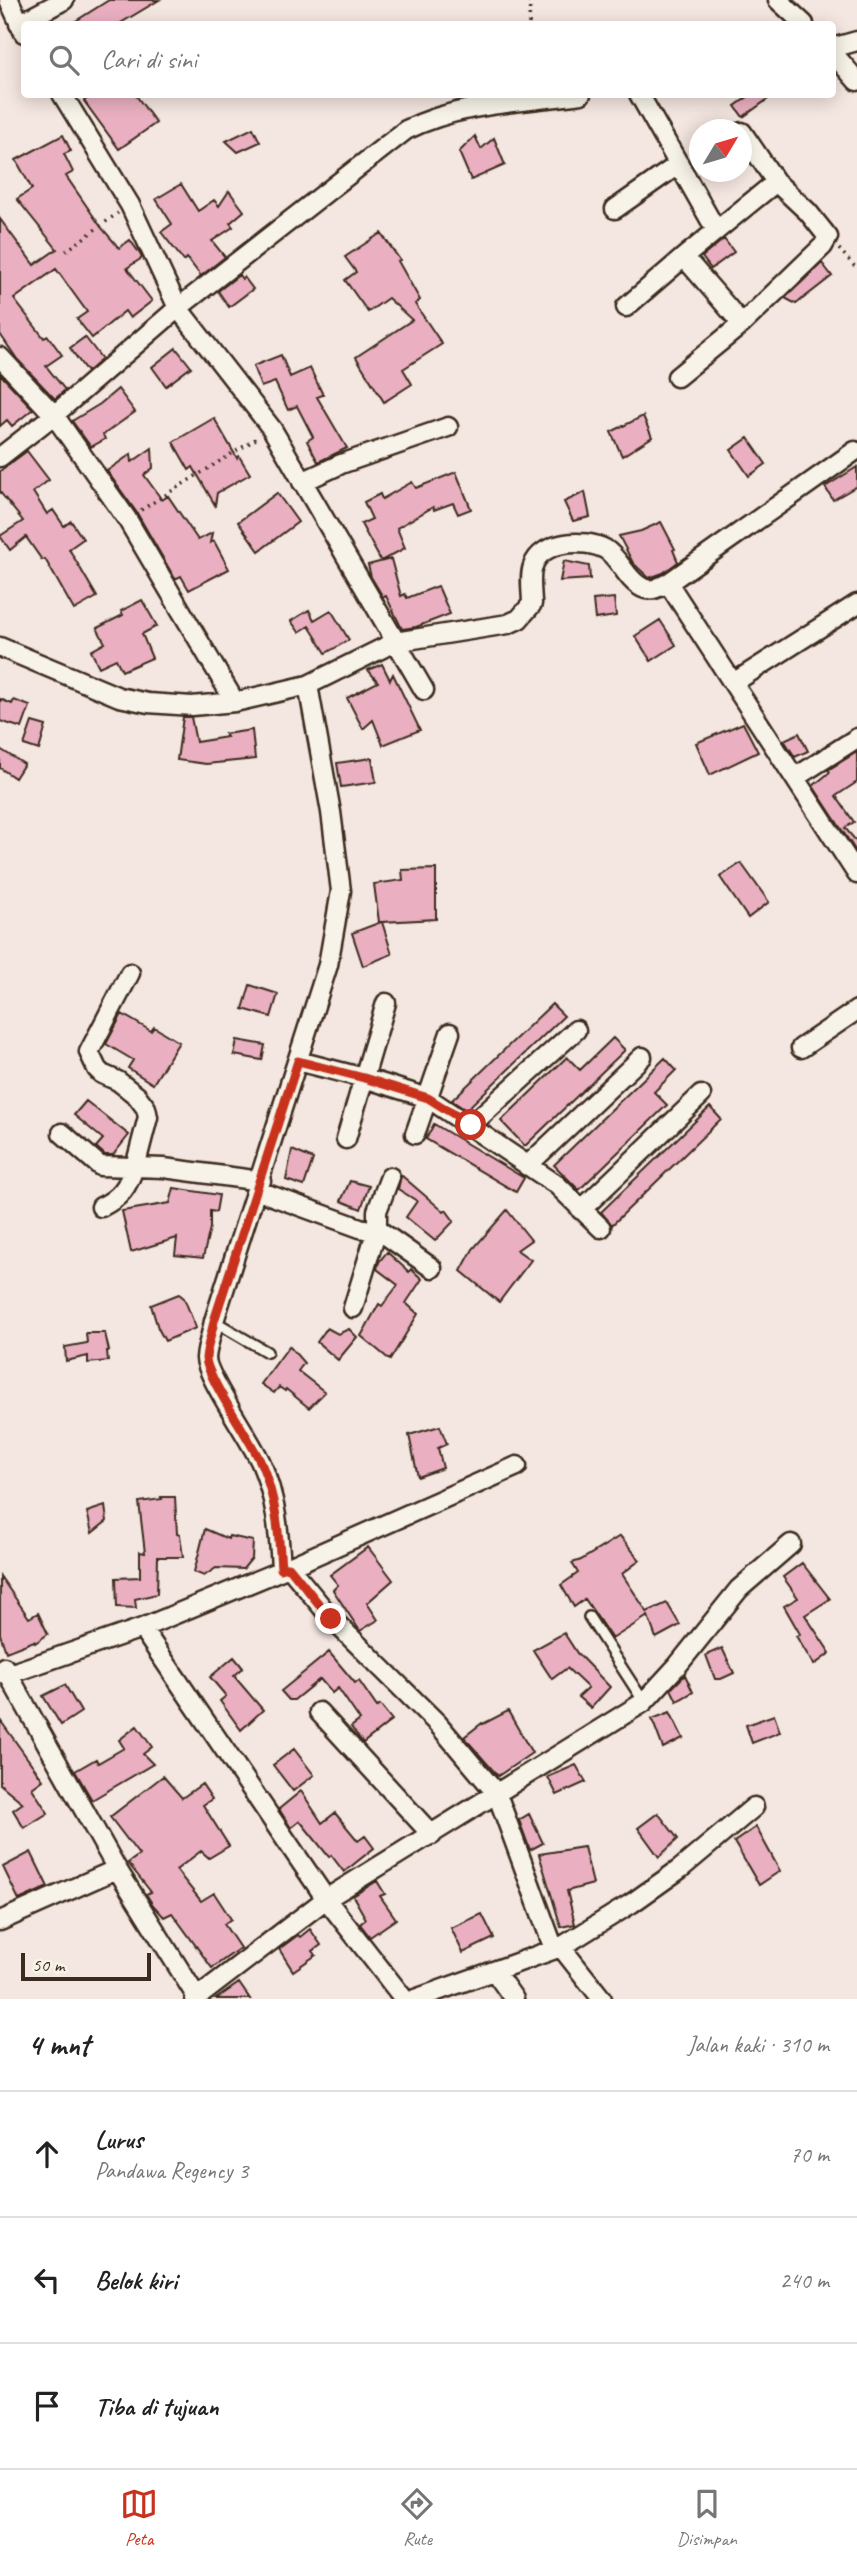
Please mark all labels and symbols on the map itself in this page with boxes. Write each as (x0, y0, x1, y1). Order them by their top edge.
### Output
north arrow (689, 119, 752, 182)
route start (455, 1109, 486, 1140)
route end (315, 1603, 346, 1634)
scale bar (21, 1950, 150, 1982)

